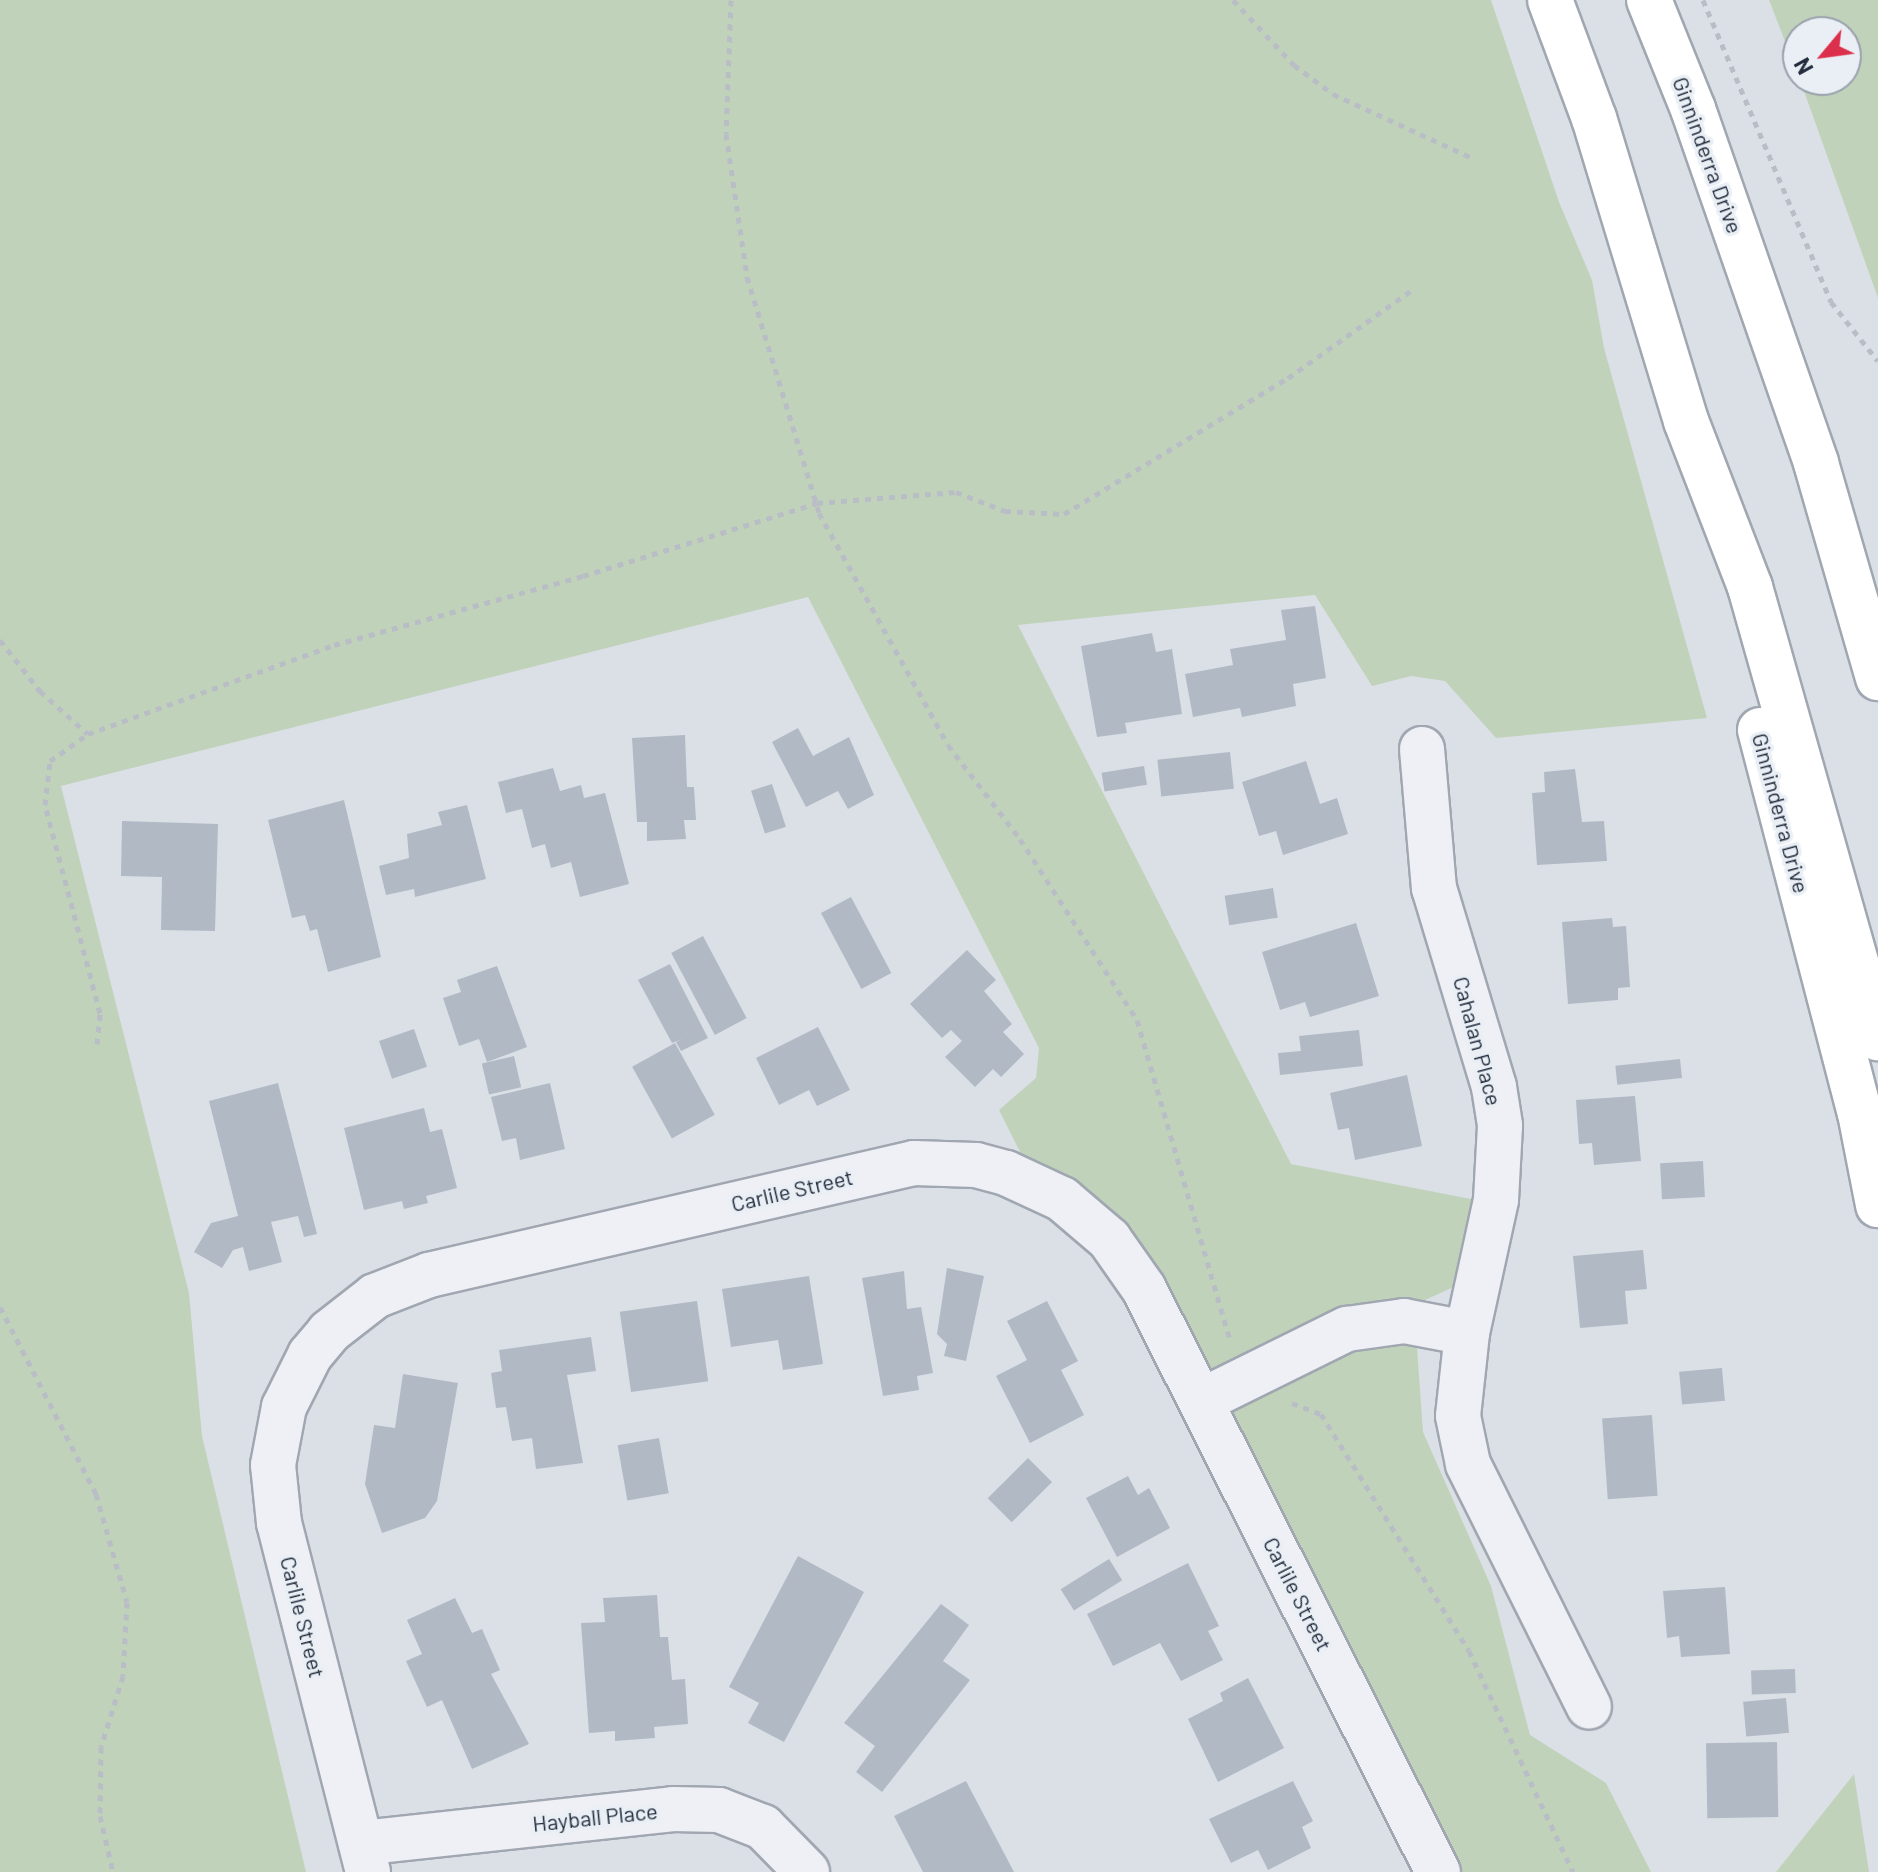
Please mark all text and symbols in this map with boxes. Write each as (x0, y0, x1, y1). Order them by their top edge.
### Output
north arrow (1782, 16, 1862, 96)
text: N (1788, 54, 1818, 79)
street label: Ginninderra Drive (1667, 73, 1749, 237)
street label: Ginninderra Drive (1747, 730, 1815, 896)
street label: Cahalan Place (1448, 974, 1508, 1108)
street label: Carlile Street (728, 1163, 856, 1217)
street label: Carlile Street (1258, 1533, 1338, 1655)
street label: Carlile Street (275, 1553, 331, 1681)
street label: Hayball Place (531, 1797, 659, 1837)

